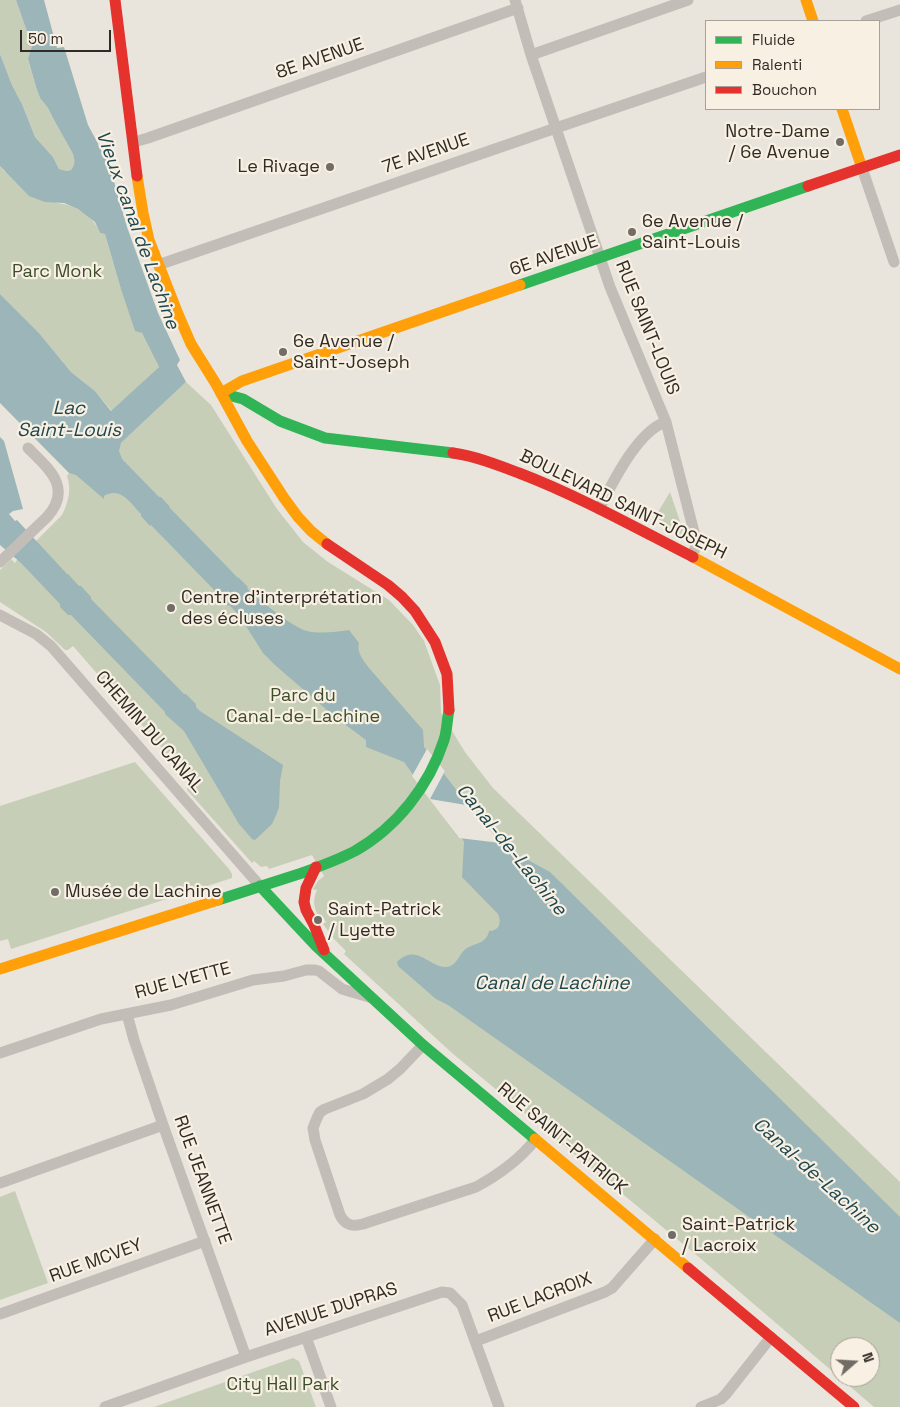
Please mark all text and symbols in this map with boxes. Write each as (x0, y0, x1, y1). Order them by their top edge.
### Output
scale bar (22, 20, 114, 52)
legend (705, 20, 880, 110)
text: 50 m (28, 29, 63, 48)
text: Fluide (752, 30, 795, 49)
street label: 8E AVENUE (273, 34, 367, 84)
text: Ralenti (752, 55, 802, 74)
text: Bouchon (752, 80, 817, 99)
place label: Notre-Dame / 6e Avenue (725, 121, 830, 163)
water label: Vieux canal de Lachine (90, 128, 184, 332)
street label: 7E AVENUE (380, 129, 472, 179)
marker: Notre-Dame / 6e Avenue (834, 136, 846, 148)
place label: Le Rivage (237, 156, 320, 178)
marker: Le Rivage (324, 161, 336, 173)
place label: 6e Avenue / Saint-Louis (642, 211, 743, 253)
marker: 6e Avenue / Saint-Louis (626, 226, 638, 238)
street label: 6E AVENUE (507, 231, 601, 281)
street label: RUE SAINT-LOUIS (610, 258, 684, 398)
park label: Parc Monk (12, 261, 102, 283)
place label: 6e Avenue / Saint-Joseph (293, 331, 410, 374)
marker: 6e Avenue / Saint-Joseph (277, 346, 289, 358)
water label: Lac Saint-Louis (17, 398, 121, 442)
street label: BOULEVARD SAINT-JOSEPH (516, 445, 730, 565)
place label: Centre d’interprétation des écluses (181, 587, 382, 630)
marker: Centre d’interprétation des écluses (165, 602, 177, 614)
street label: CHEMIN DU CANAL (90, 667, 208, 797)
park label: Parc du Canal-de-Lachine (226, 685, 380, 728)
water label: Canal-de-Lachine (451, 780, 571, 920)
place label: Musée de Lachine (65, 881, 222, 903)
marker: Musée de Lachine (49, 886, 61, 898)
place label: Saint-Patrick / Lyette (328, 899, 441, 942)
marker: Saint-Patrick / Lyette (312, 914, 324, 926)
street label: RUE LYETTE (133, 958, 233, 1004)
water label: Canal de Lachine (474, 973, 630, 995)
street label: RUE SAINT-PATRICK (493, 1078, 631, 1200)
street label: RUE JEANNETTE (169, 1113, 235, 1247)
water label: Canal-de-Lachine (748, 1113, 884, 1239)
place label: Saint-Patrick / Lacroix (682, 1214, 795, 1256)
marker: Saint-Patrick / Lacroix (666, 1229, 678, 1241)
street label: RUE MCVEY (47, 1234, 145, 1288)
street label: RUE LACROIX (485, 1268, 595, 1328)
street label: AVENUE DUPRAS (262, 1278, 400, 1342)
north arrow (830, 1337, 880, 1387)
text: N (858, 1350, 878, 1365)
park label: City Hall Park (227, 1374, 339, 1396)

